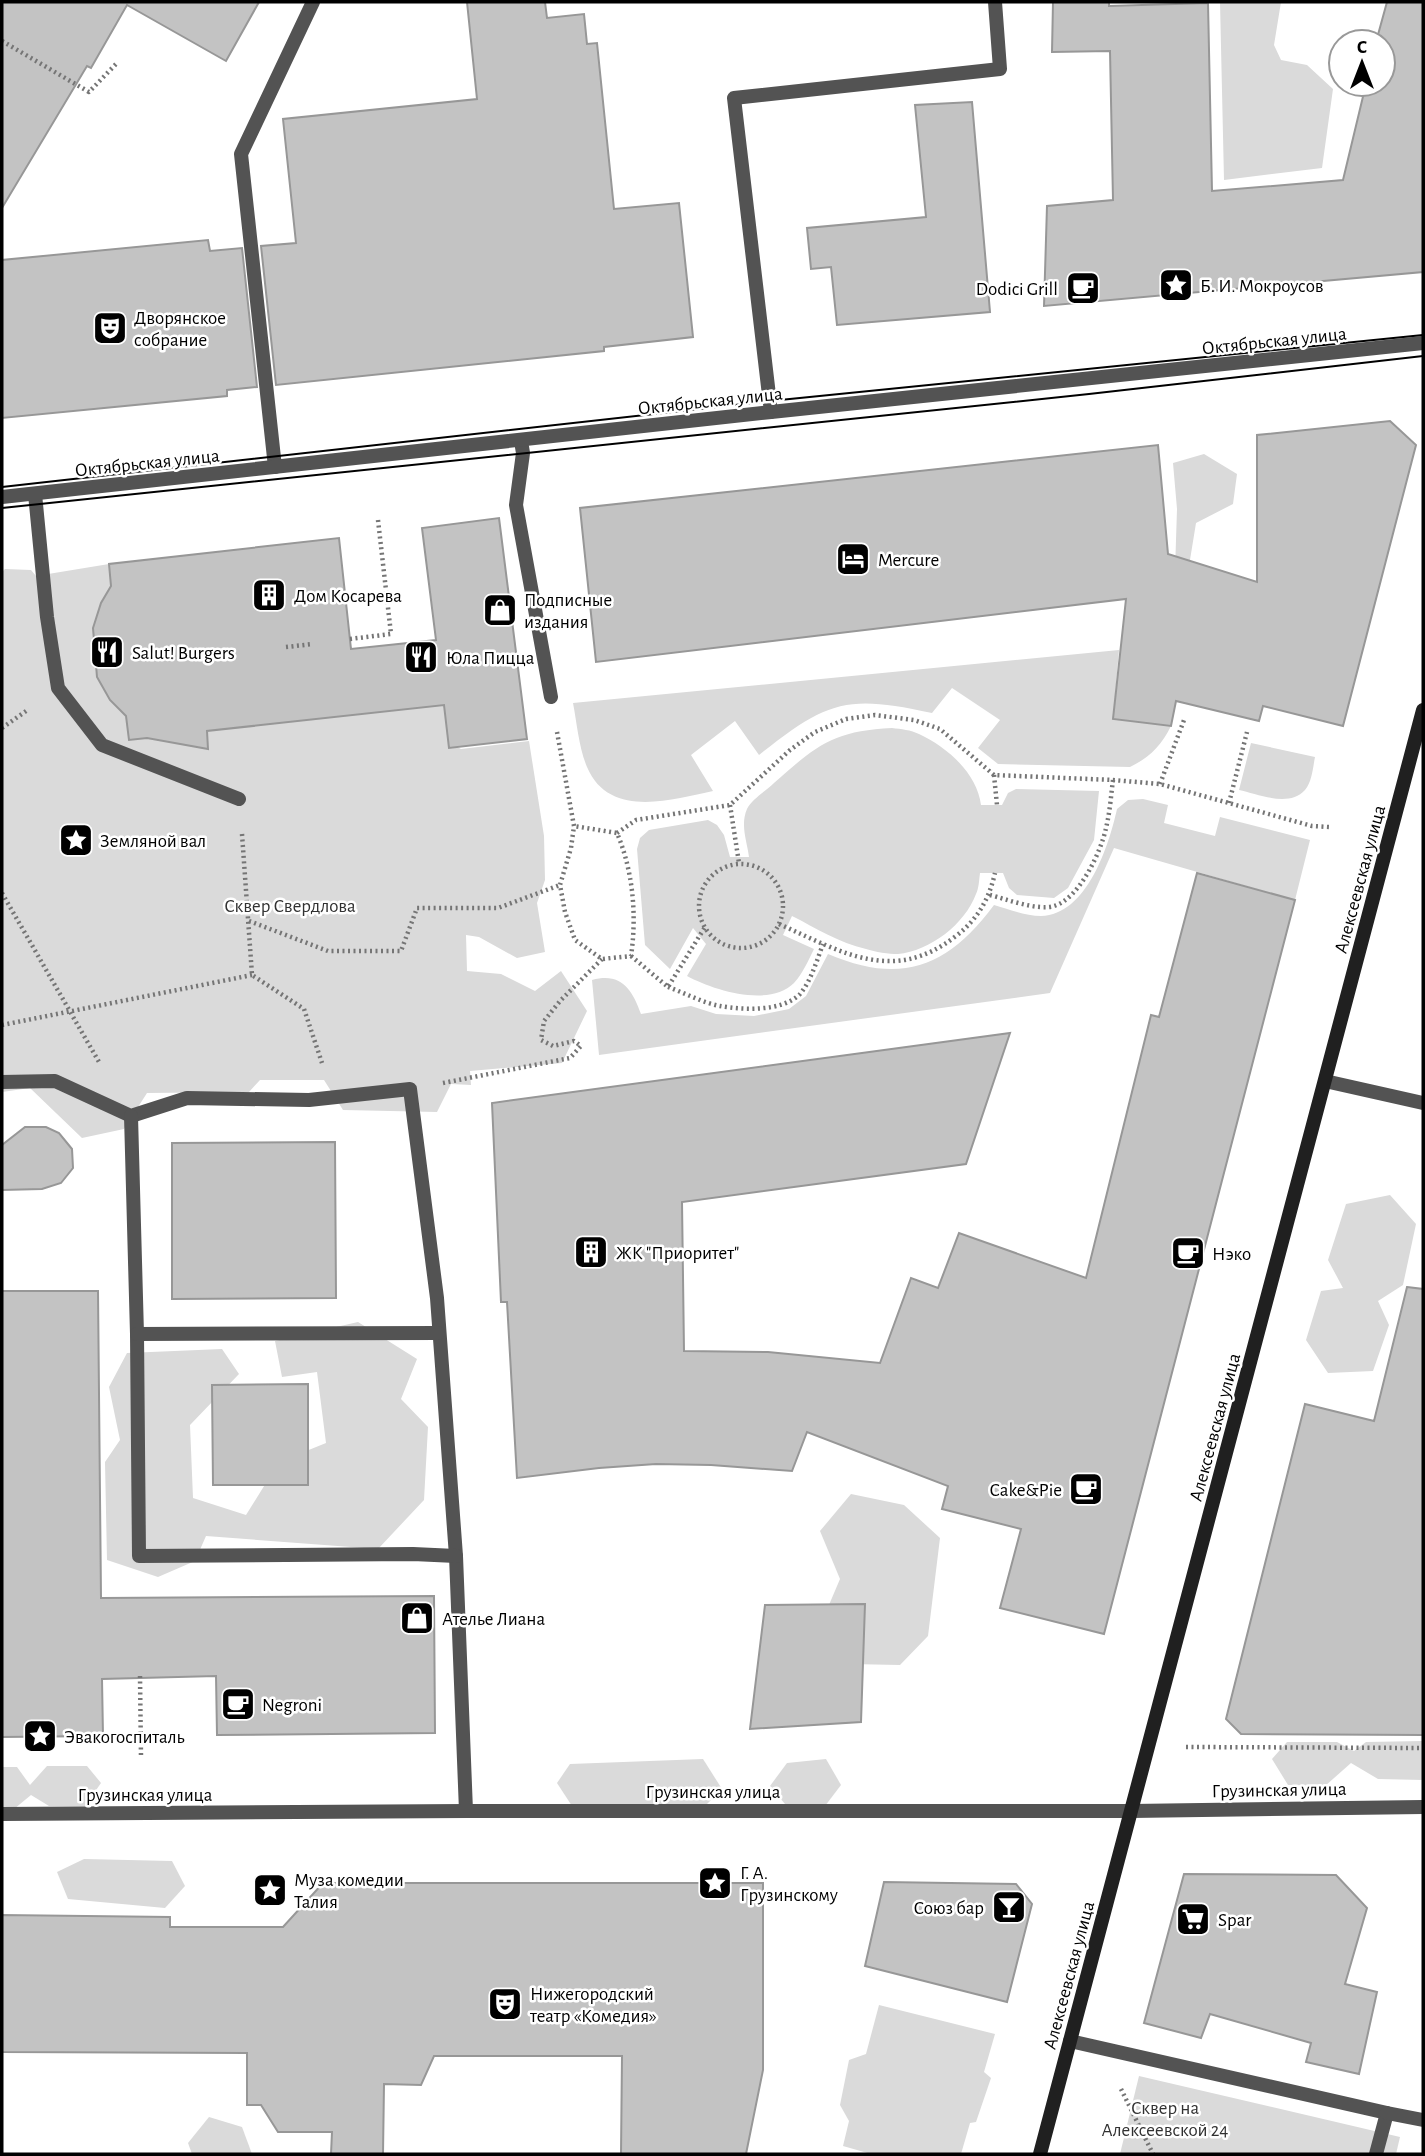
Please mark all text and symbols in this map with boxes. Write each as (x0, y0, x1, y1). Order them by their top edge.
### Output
north arrow (1327, 28, 1397, 98)
text: С (1357, 38, 1367, 57)
place icon: Б. И. Мокроусов (1157, 266, 1195, 304)
cafe icon: Dodici Grill (1064, 269, 1102, 307)
place label: Б. И. Мокроусов (1200, 277, 1324, 296)
place label: Dodici Grill (976, 280, 1058, 299)
theatre icon: Дворянское собрание (91, 309, 129, 347)
place label: Дворянское собрание (134, 309, 226, 350)
street label: Октябрьская улица (1201, 324, 1348, 359)
street label: Октябрьская улица (637, 384, 784, 419)
street label: Октябрьская улица (74, 446, 221, 481)
hotel icon: Mercure (834, 540, 872, 578)
place label: Mercure (878, 551, 939, 570)
building icon: Дом Косарева (250, 576, 288, 614)
place label: Дом Косарева (294, 587, 402, 606)
shop icon: Подписные издания (481, 591, 519, 629)
place label: Подписные издания (524, 591, 612, 632)
restaurant icon: Salut! Burgers (88, 633, 126, 671)
restaurant icon: Юла Пицца (402, 638, 440, 676)
place label: Salut! Burgers (132, 644, 235, 663)
place label: Юла Пицца (446, 649, 535, 668)
street label: Алексеевская улица (1332, 803, 1389, 956)
place icon: Земляной вал (57, 821, 95, 859)
place label: Земляной вал (100, 832, 206, 851)
park label: Сквер Свердлова (224, 897, 356, 916)
building icon: ЖК "Приоритет" (572, 1233, 610, 1271)
cafe icon: Нэко (1169, 1234, 1207, 1272)
place label: ЖК "Приоритет" (616, 1244, 739, 1263)
place label: Нэко (1212, 1245, 1251, 1264)
street label: Алексеевская улица (1187, 1351, 1244, 1504)
cafe icon: Cake&Pie (1067, 1470, 1105, 1508)
place label: Cake&Pie (990, 1481, 1062, 1500)
shop icon: Ателье Лиана (398, 1599, 436, 1637)
place label: Ателье Лиана (442, 1610, 545, 1629)
cafe icon: Negroni (219, 1685, 257, 1723)
place label: Negroni (262, 1696, 322, 1715)
place icon: Эвакогоспиталь (21, 1717, 59, 1755)
place label: Эвакогоспиталь (64, 1728, 185, 1747)
street label: Грузинская улица (1211, 1780, 1347, 1801)
street label: Грузинская улица (646, 1783, 781, 1802)
street label: Грузинская улица (78, 1786, 213, 1805)
place icon: Г. А. Грузинскому (696, 1864, 734, 1902)
place label: Г. А. Грузинскому (740, 1864, 838, 1905)
place icon: Муза комедии Талия (251, 1871, 289, 1909)
place label: Муза комедии Талия (294, 1871, 404, 1912)
bar icon: Союз бар (990, 1888, 1028, 1926)
place label: Союз бар (913, 1899, 984, 1918)
street label: Алексеевская улица (1041, 1899, 1098, 2052)
supermarket icon: Spar (1174, 1900, 1212, 1938)
place label: Spar (1218, 1911, 1251, 1930)
theatre icon: Нижегородский театр «Комедия» (486, 1985, 524, 2023)
place label: Нижегородский театр «Комедия» (529, 1985, 657, 2026)
park label: Сквер на Алексеевской 24 (1101, 2099, 1229, 2140)

